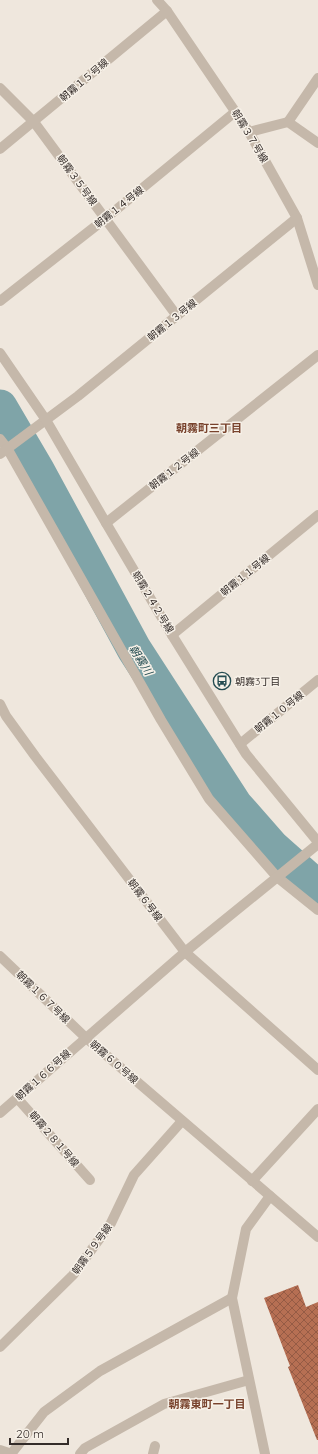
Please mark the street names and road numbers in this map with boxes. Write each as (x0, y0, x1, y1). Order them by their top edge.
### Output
street label: 朝霧１５号線 (57, 56, 111, 104)
street label: 朝霧３７号線 (229, 107, 271, 165)
street label: 朝霧３５号線 (54, 152, 100, 208)
street label: 朝霧１４号線 (92, 183, 146, 231)
street label: 朝霧１３号線 (145, 296, 199, 344)
street label: 朝霧１２号線 (146, 445, 202, 493)
street label: 朝霧１１号線 (218, 551, 272, 599)
street label: 朝霧２４２号線 (129, 569, 177, 635)
street label: 朝霧１０号線 (252, 688, 306, 736)
street label: 朝霧６号線 (125, 876, 165, 924)
street label: 朝霧１６７号線 (13, 968, 73, 1026)
street label: 朝霧６０号線 (87, 1037, 141, 1087)
street label: 朝霧１６６号線 (13, 1047, 73, 1103)
street label: 朝霧２８１号線 (26, 1108, 82, 1170)
street label: 朝霧５９号線 (69, 1221, 115, 1277)

